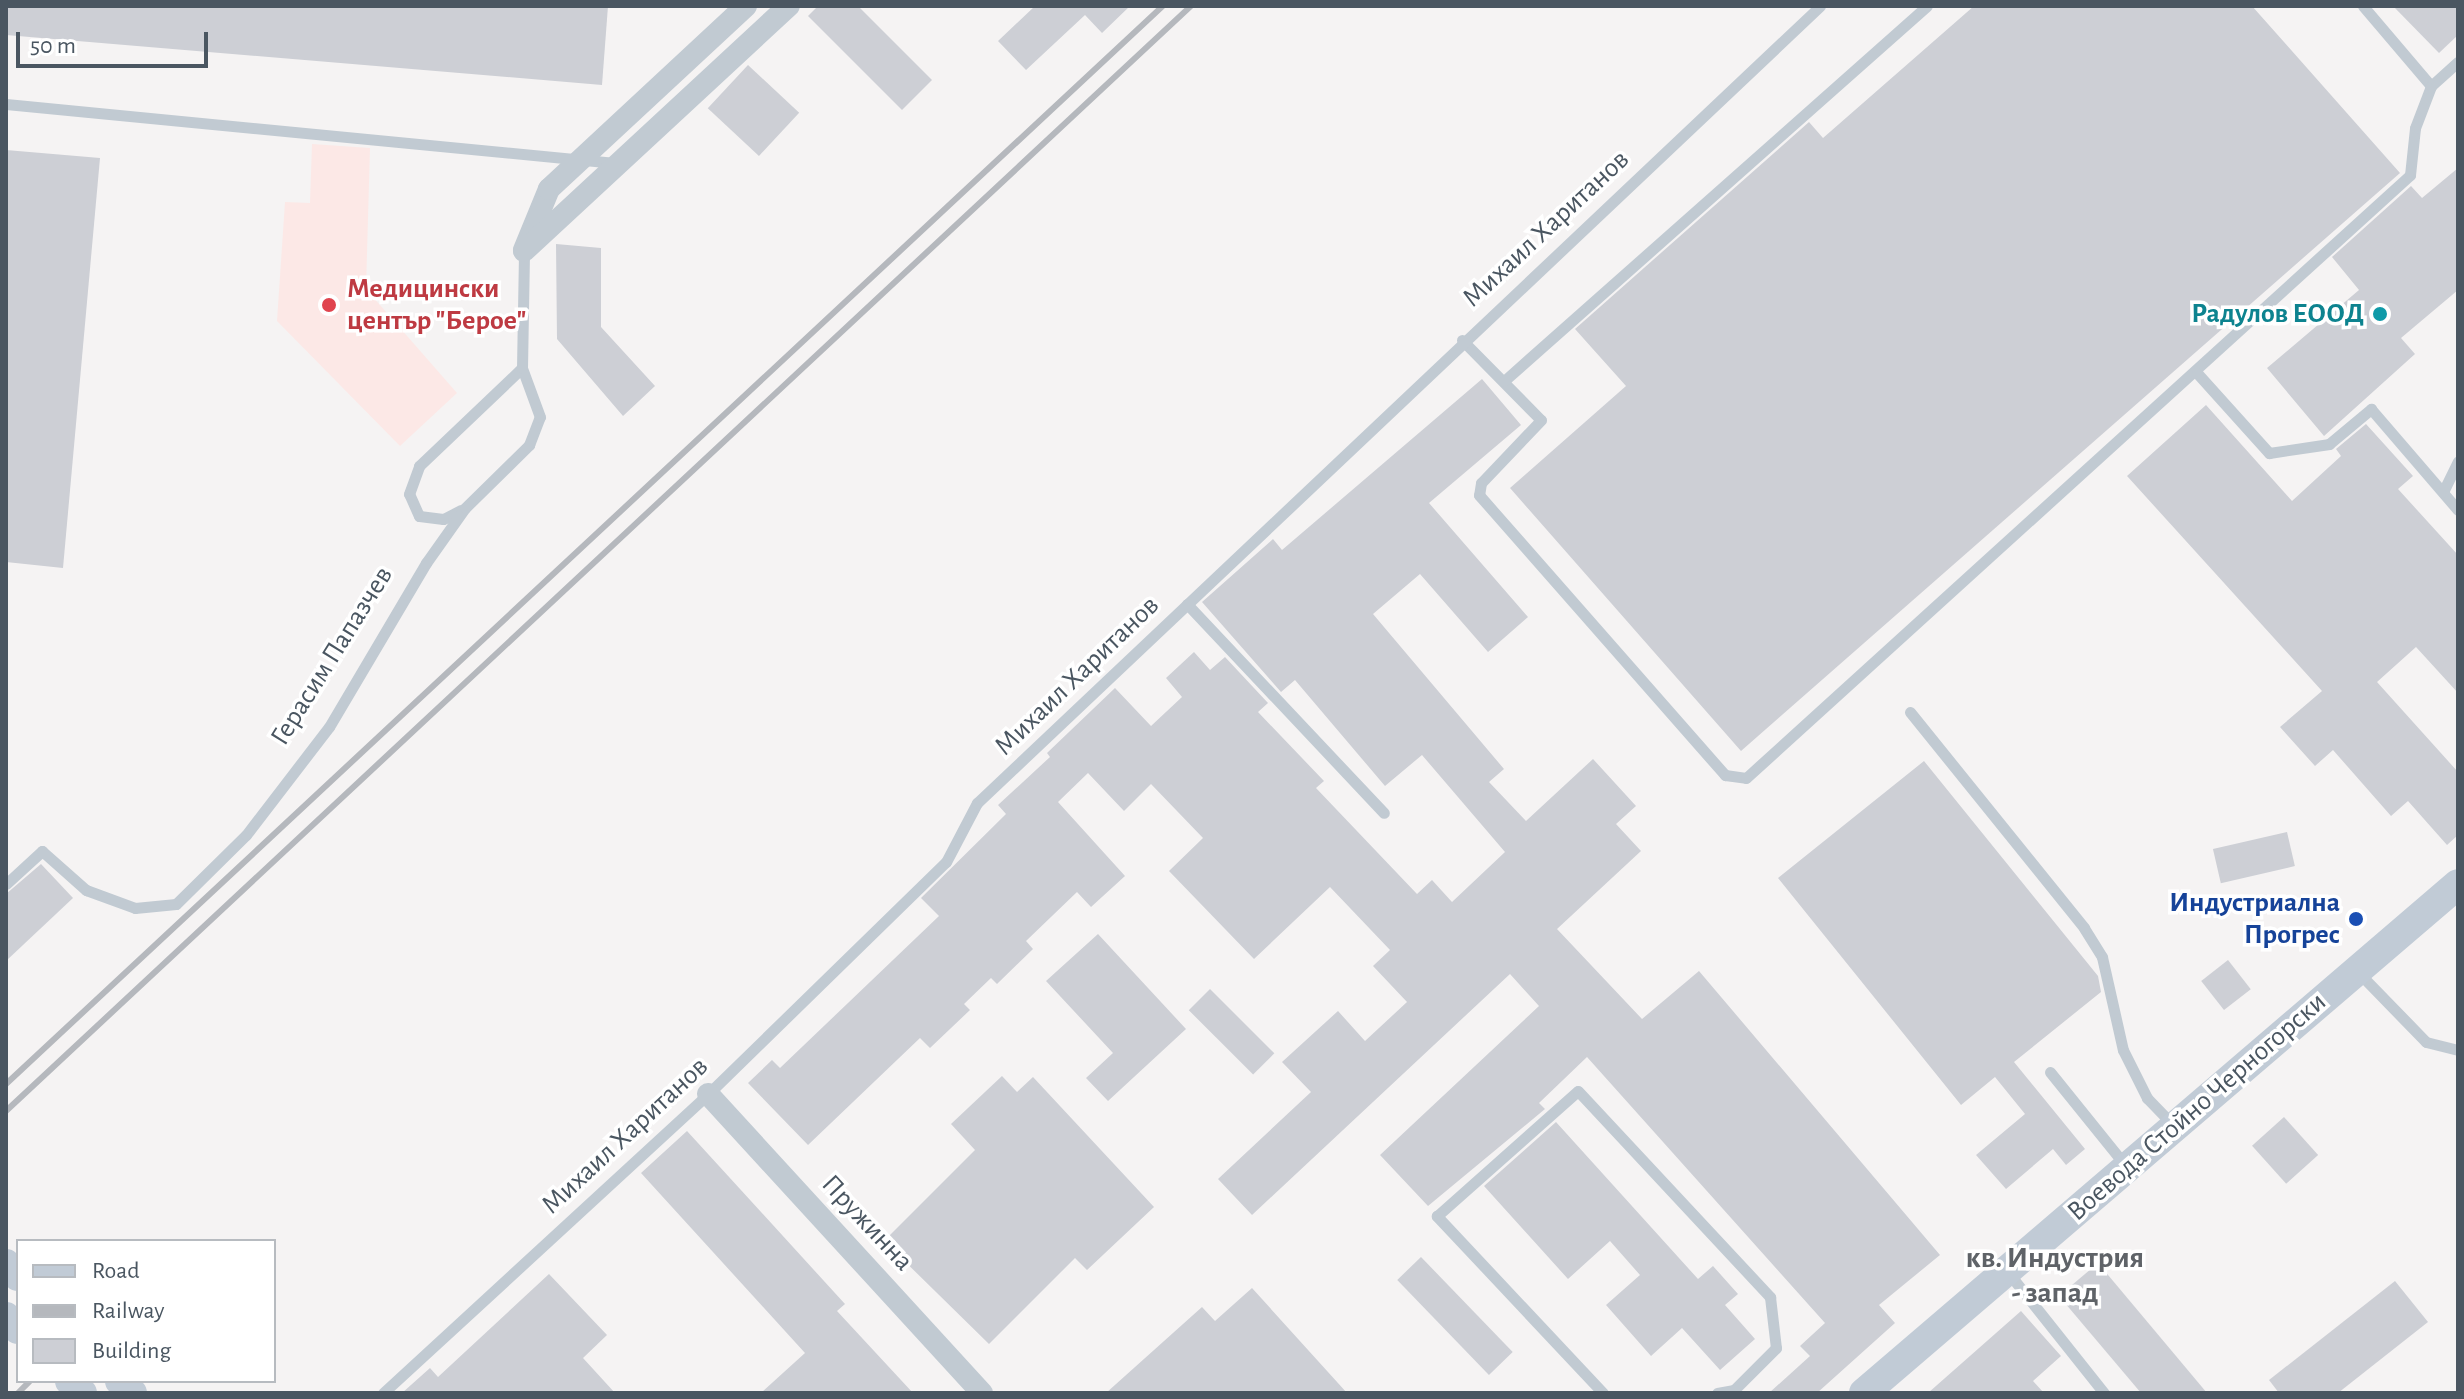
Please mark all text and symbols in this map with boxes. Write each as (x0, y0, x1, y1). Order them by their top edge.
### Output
scale bar (20, 16, 212, 66)
text: 50 m (30, 34, 76, 58)
street label: Михаил Хаританов (1456, 143, 1636, 315)
place label: Медицински център "Берое" (347, 272, 526, 338)
marker: Медицински център "Берое" (318, 294, 340, 316)
place label: Радулов ЕООД (2191, 297, 2364, 331)
marker: Радулов ЕООД (2371, 305, 2389, 323)
street label: Герасим Папазчев (264, 560, 400, 752)
street label: Михаил Хаританов (988, 589, 1166, 763)
place label: Индустриална Прогрес (2169, 886, 2340, 952)
marker: Индустриална Прогрес (2347, 910, 2365, 928)
street label: Воевода Стойно Черногорски (2061, 985, 2333, 1229)
street label: Михаил Хаританов (535, 1050, 715, 1222)
street label: Пружинна (814, 1168, 920, 1278)
legend (16, 1239, 276, 1383)
district label: кв. Индустрия - запад (1966, 1240, 2144, 1310)
text: Road (92, 1259, 140, 1283)
text: Railway (92, 1299, 164, 1323)
text: Building (92, 1339, 171, 1363)

